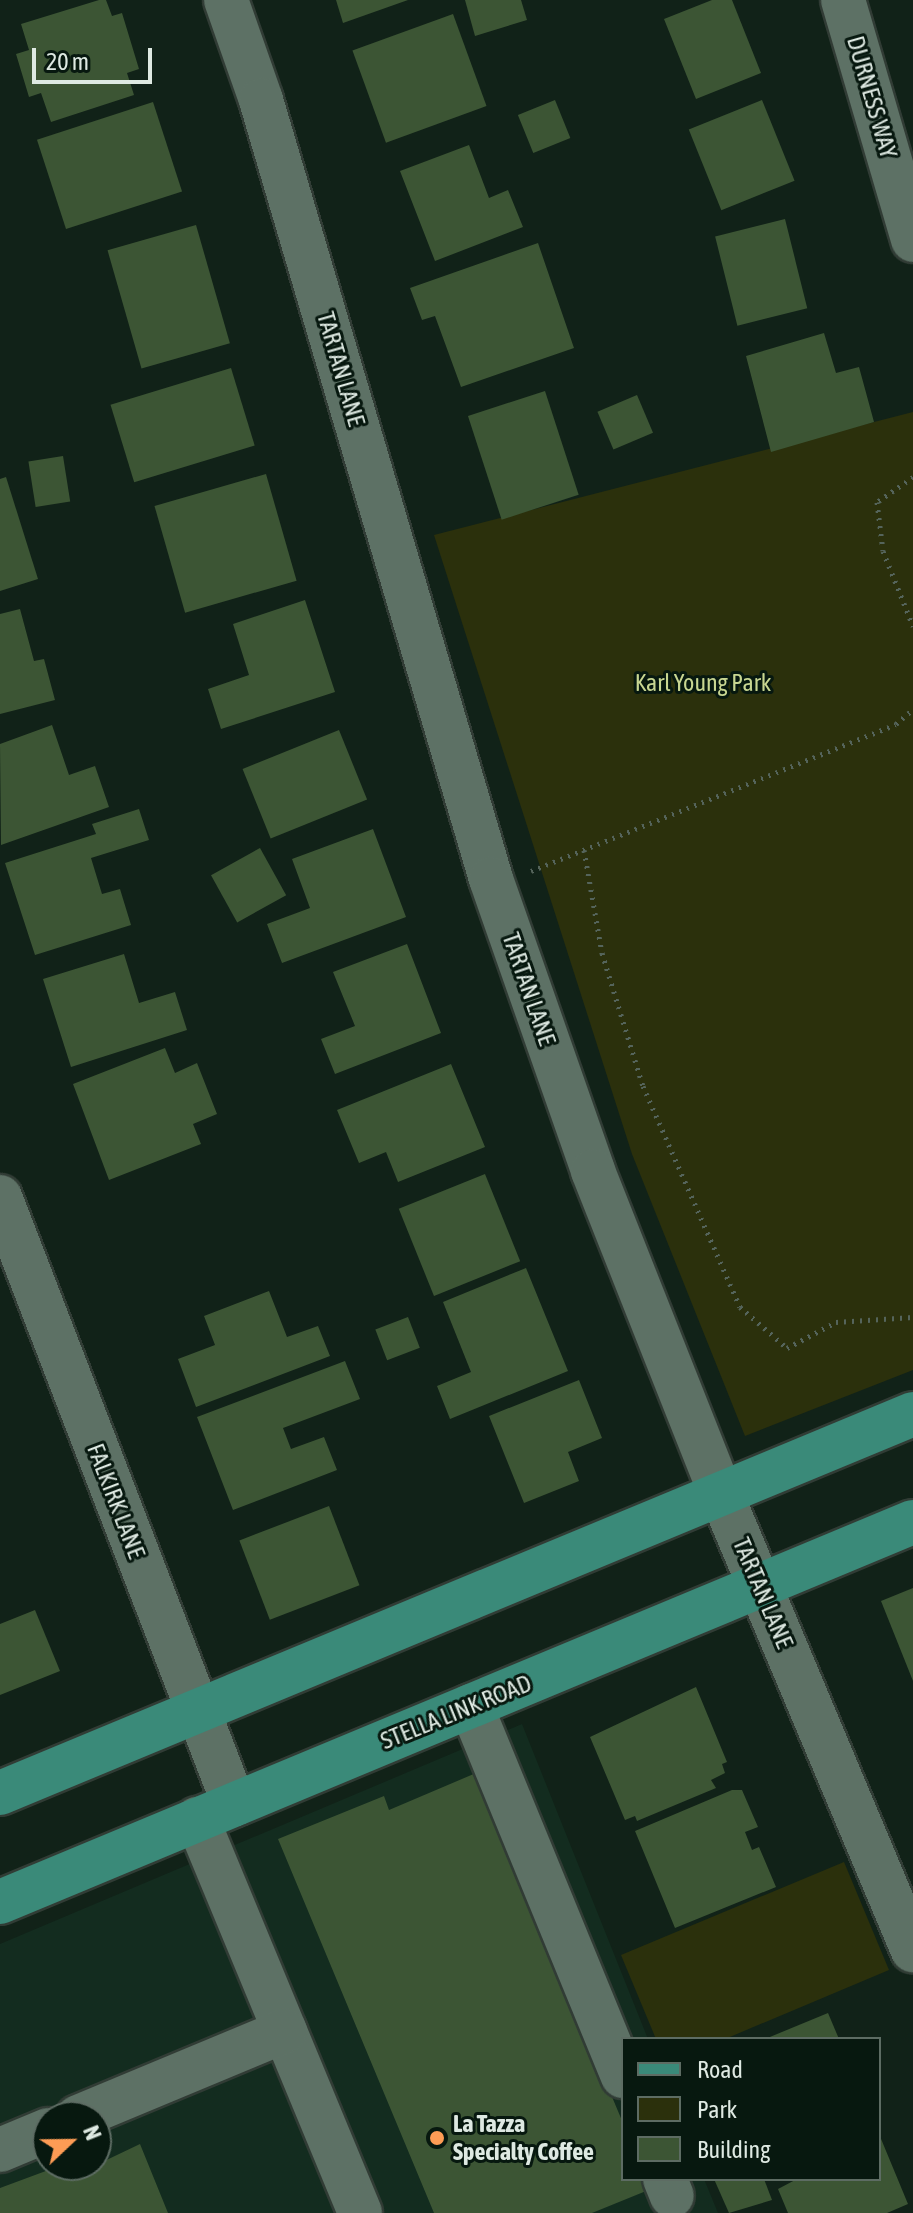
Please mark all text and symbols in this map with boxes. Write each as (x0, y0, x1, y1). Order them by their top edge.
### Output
scale bar (36, 32, 156, 82)
street label: DURNESS WAY (841, 33, 903, 161)
text: 20 m (46, 48, 89, 75)
street label: TARTAN LANE (311, 309, 371, 429)
park label: Karl Young Park (635, 669, 771, 697)
street label: TARTAN LANE (496, 929, 562, 1049)
street label: FALKIRK LANE (81, 1440, 151, 1562)
street label: TARTAN LANE (727, 1533, 799, 1653)
street label: STELLA LINK ROAD (376, 1669, 536, 1755)
legend (621, 2037, 881, 2181)
text: Road (697, 2056, 743, 2083)
text: Park (697, 2096, 737, 2123)
north arrow (32, 2101, 112, 2181)
place label: La Tazza Specialty Coffee (453, 2110, 594, 2166)
text: N (78, 2122, 107, 2144)
marker: La Tazza Specialty Coffee (428, 2129, 446, 2147)
text: Building (697, 2136, 770, 2163)

